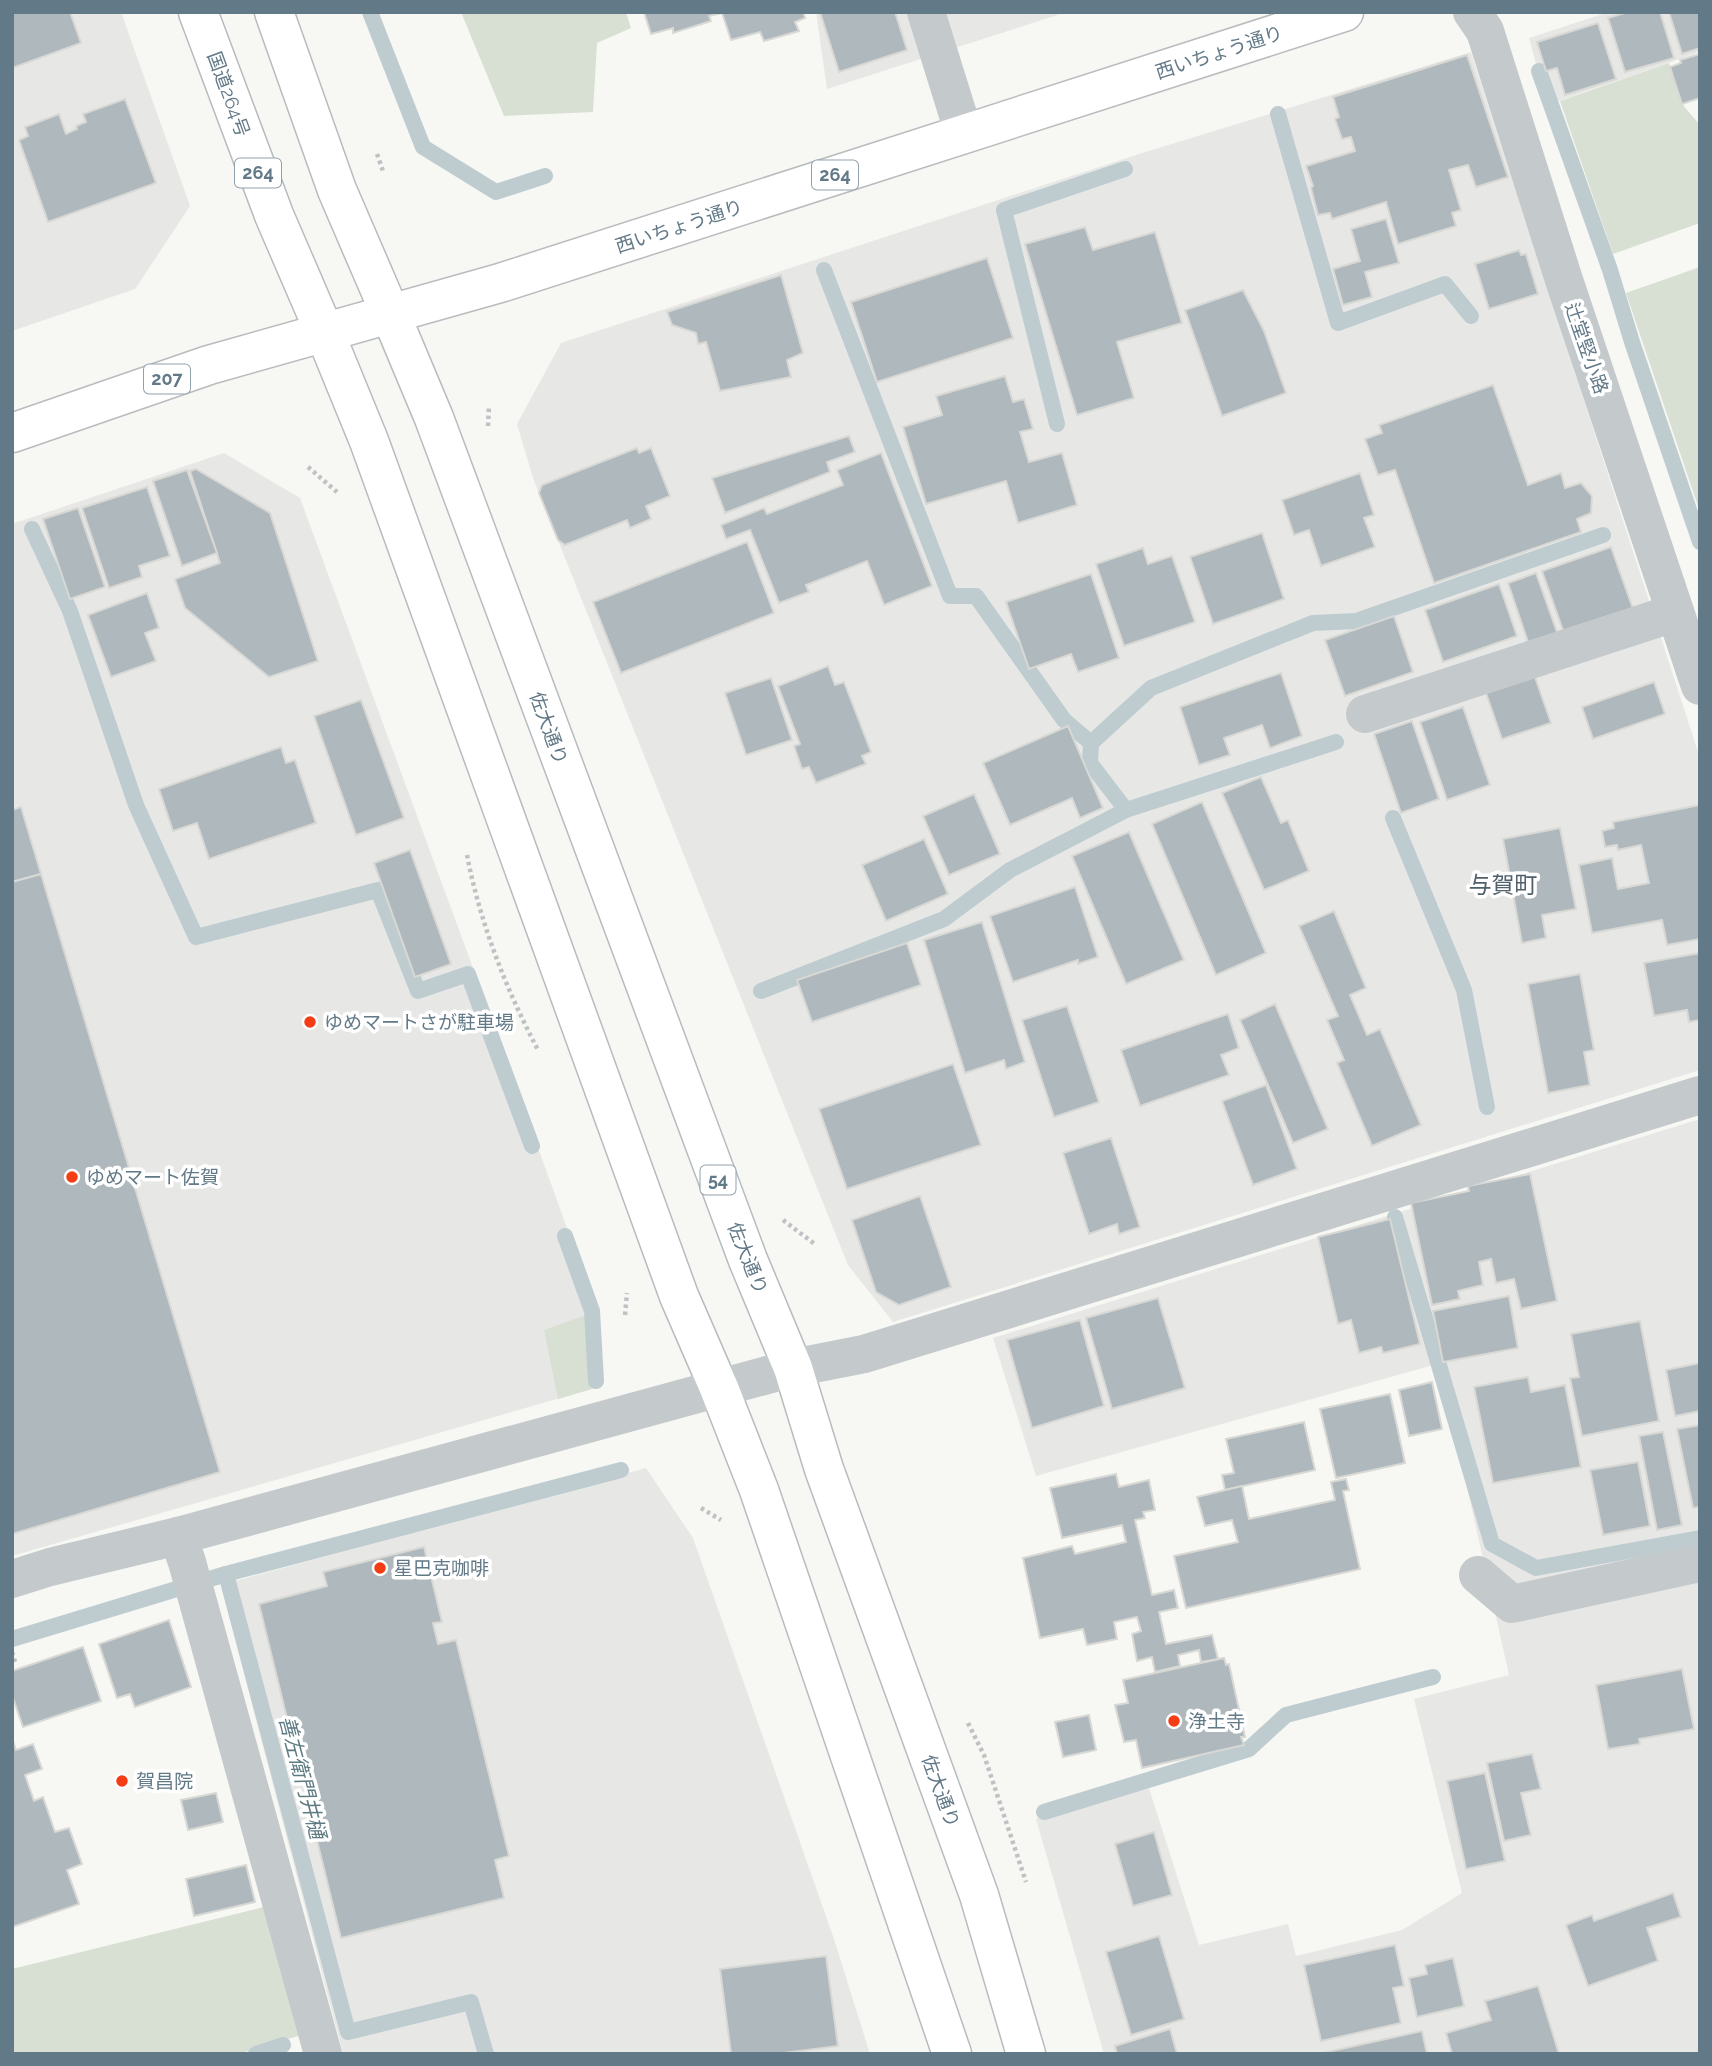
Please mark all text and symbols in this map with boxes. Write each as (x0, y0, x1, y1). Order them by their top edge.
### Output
street label: 西いちょう通り (1152, 21, 1286, 83)
street label: 国道264号 (203, 49, 255, 139)
road number: 264 (235, 158, 281, 188)
road number: 264 (812, 160, 858, 190)
street label: 西いちょう通り (612, 195, 746, 257)
street label: 辻堂竪小路 (1561, 299, 1613, 397)
road number: 207 (144, 365, 190, 394)
street label: 佐大通り (526, 689, 572, 767)
district label: 与賀町 (1469, 871, 1538, 898)
place label: ゆめマートさが駐車場 (324, 1011, 514, 1033)
marker: ゆめマートさが駐車場 (302, 1014, 318, 1030)
place label: ゆめマート佐賀 (86, 1166, 219, 1188)
road number: 54 (700, 1166, 736, 1195)
marker: ゆめマート佐賀 (64, 1169, 80, 1185)
street label: 佐大通り (724, 1219, 772, 1297)
place label: 星巴克咖啡 (394, 1557, 489, 1579)
marker: 星巴克咖啡 (372, 1560, 388, 1576)
place label: 浄土寺 (1188, 1710, 1245, 1732)
water label: 善左衛門井樋 (274, 1713, 332, 1844)
marker: 浄土寺 (1166, 1713, 1182, 1729)
street label: 佐大通り (918, 1752, 964, 1830)
place label: 賀昌院 (136, 1770, 193, 1792)
marker: 賀昌院 (114, 1773, 130, 1789)

